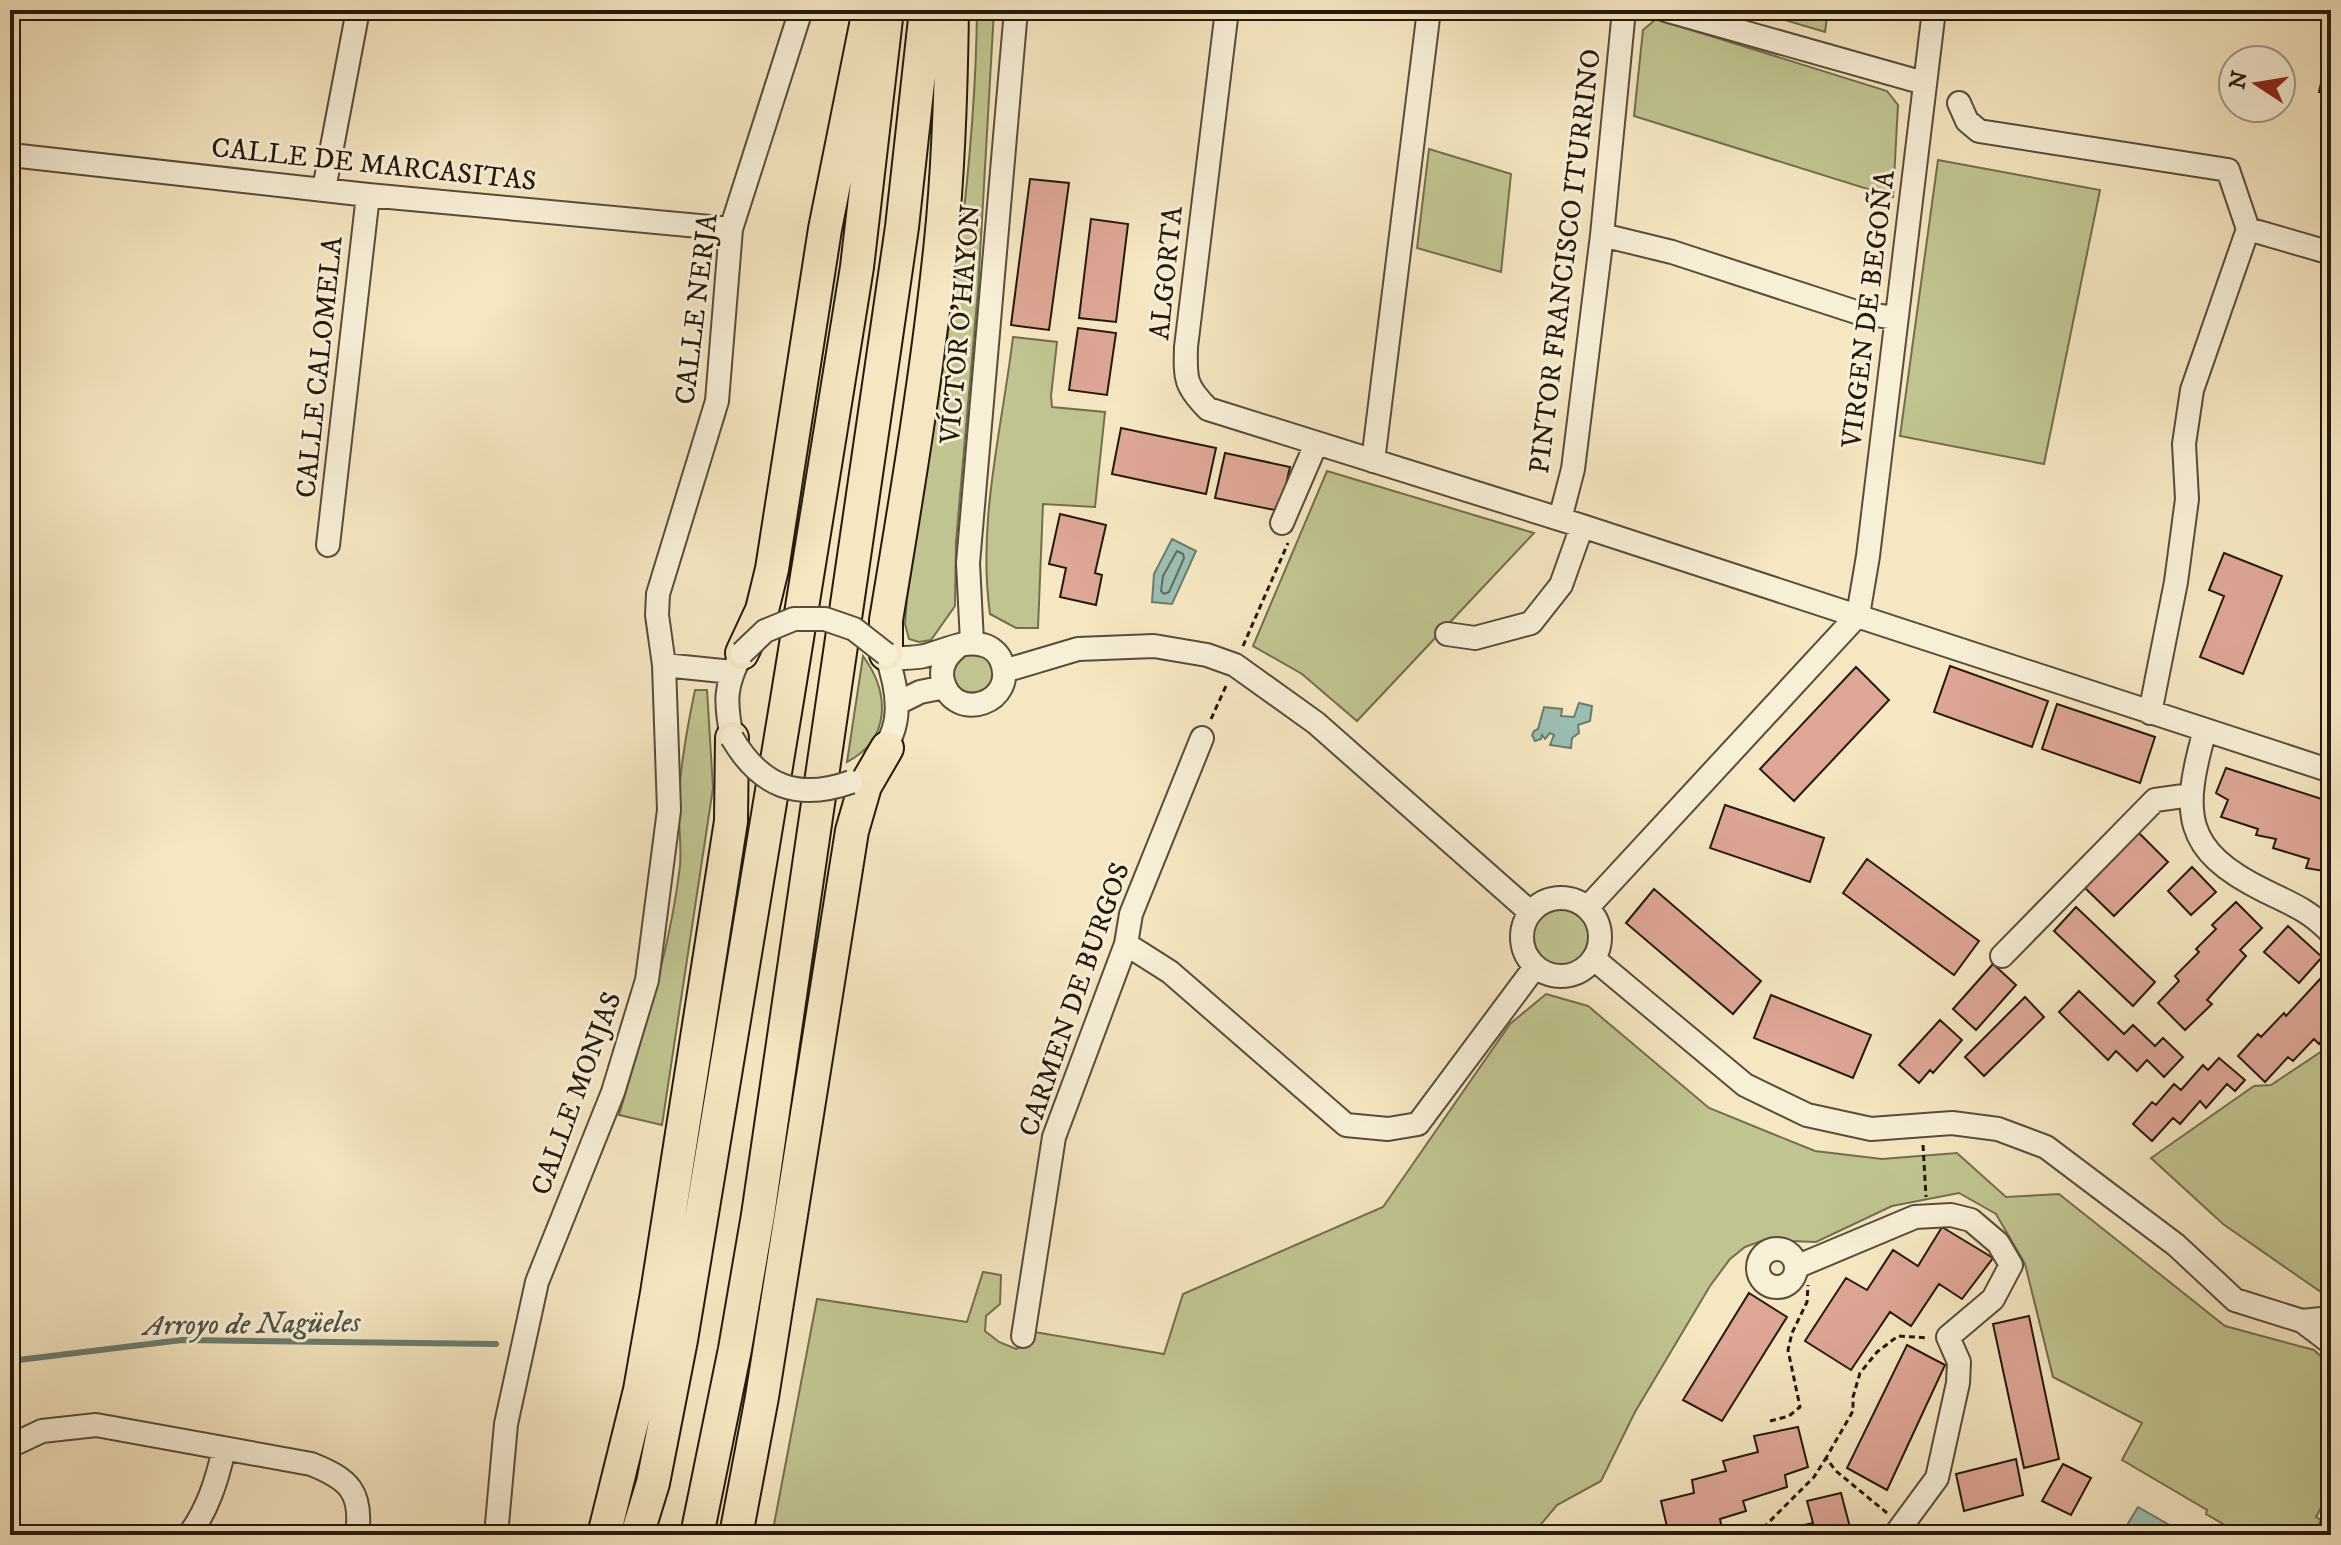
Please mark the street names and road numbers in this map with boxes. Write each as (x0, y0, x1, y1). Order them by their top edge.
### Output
street label: PINTOR FRANCISCO ITURRINO (1522, 47, 1609, 475)
street label: CALLE DE MARCASITAS (210, 130, 538, 199)
street label: VIRGEN DE BEGOÑA (1833, 167, 1903, 451)
street label: VÍCTOR O'HAYON (932, 203, 988, 446)
street label: ALGORTA (1142, 204, 1191, 342)
street label: CALLE NERJA (667, 210, 726, 407)
street label: CALLE CALOMELA (288, 234, 351, 500)
street label: CARMEN DE BURGOS (1011, 858, 1138, 1141)
street label: CALLE MONJAS (523, 987, 629, 1200)

